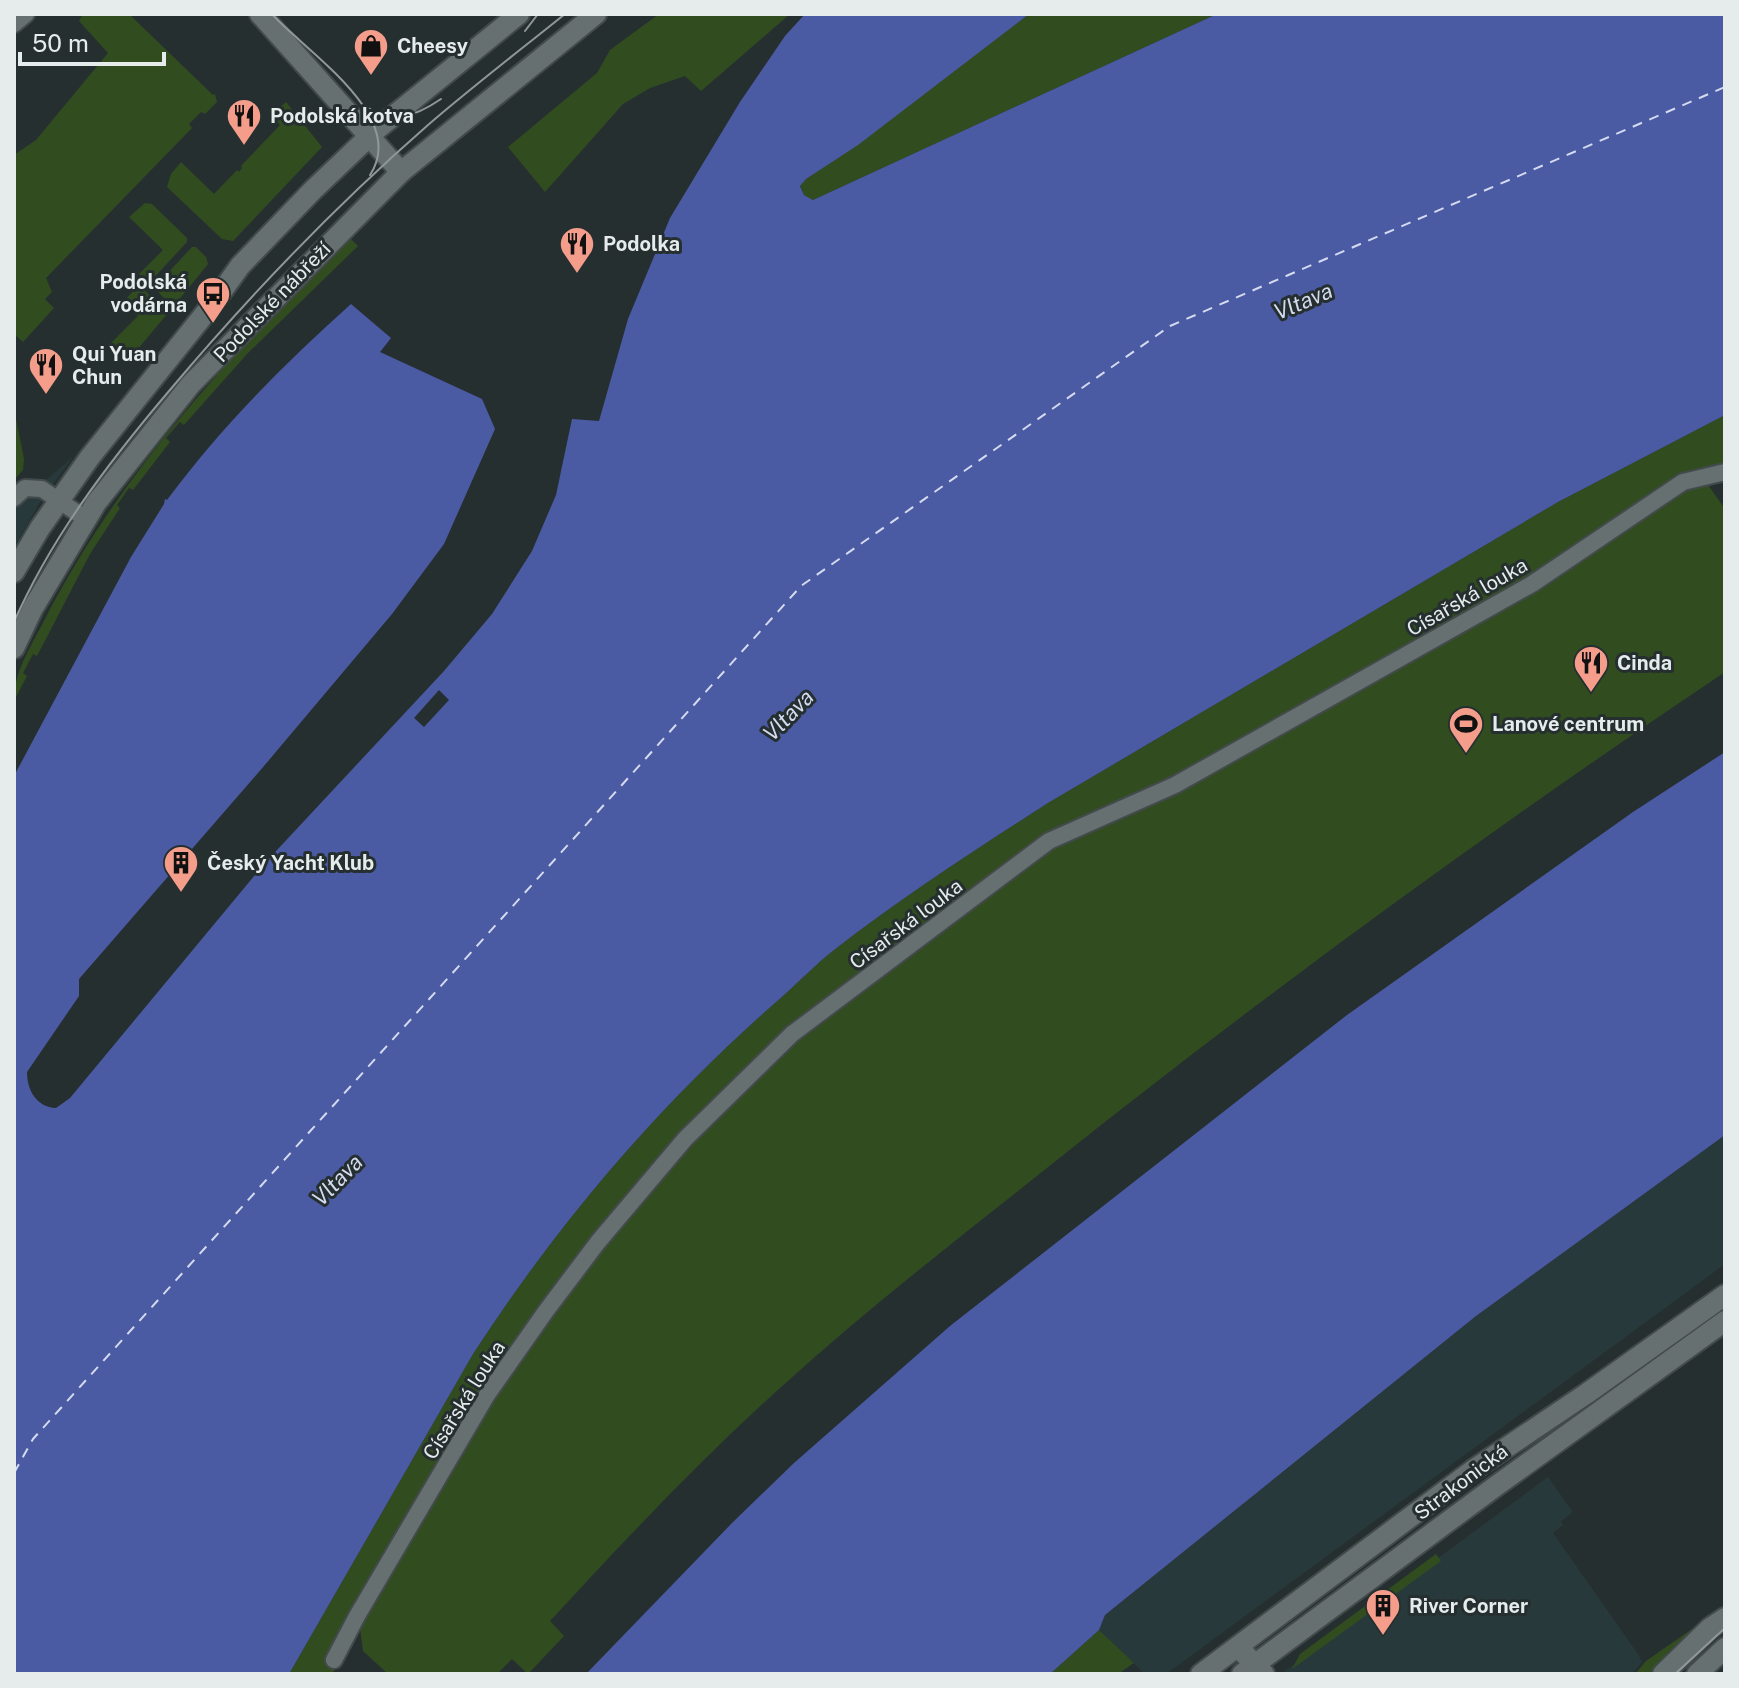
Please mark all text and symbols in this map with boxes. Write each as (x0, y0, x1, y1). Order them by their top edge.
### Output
scale bar (20, 16, 164, 66)
shop icon: Cheesy (352, 27, 390, 77)
text: 50 m (32, 29, 89, 57)
place label: Cheesy (397, 34, 468, 58)
restaurant icon: Podolská kotva (225, 97, 263, 147)
place label: Podolská kotva (270, 104, 414, 128)
restaurant icon: Podolka (558, 225, 596, 275)
place label: Podolka (603, 232, 680, 256)
street label: Podolské nábřeží (209, 236, 336, 367)
place label: Podolská vodárna (100, 270, 187, 317)
bus stop icon: Podolská vodárna (194, 275, 232, 325)
water label: Vltava (1270, 277, 1336, 325)
place label: Qui Yuan Chun (72, 342, 156, 389)
restaurant icon: Qui Yuan Chun (27, 346, 65, 396)
street label: Císařská louka (1402, 553, 1532, 641)
restaurant icon: Cinda (1572, 644, 1610, 694)
place label: Cinda (1617, 651, 1672, 675)
water label: Vltava (757, 684, 819, 746)
sports icon: Lanové centrum (1447, 705, 1485, 755)
place label: Lanové centrum (1492, 712, 1644, 736)
building icon: Český Yacht Klub (162, 844, 200, 894)
place label: Český Yacht Klub (207, 851, 374, 875)
street label: Císařská louka (845, 874, 967, 974)
water label: Vltava (306, 1149, 368, 1211)
street label: Císařská louka (418, 1336, 510, 1464)
street label: Strakonická (1410, 1439, 1512, 1525)
building icon: River Corner (1364, 1587, 1402, 1637)
place label: River Corner (1409, 1594, 1528, 1618)

